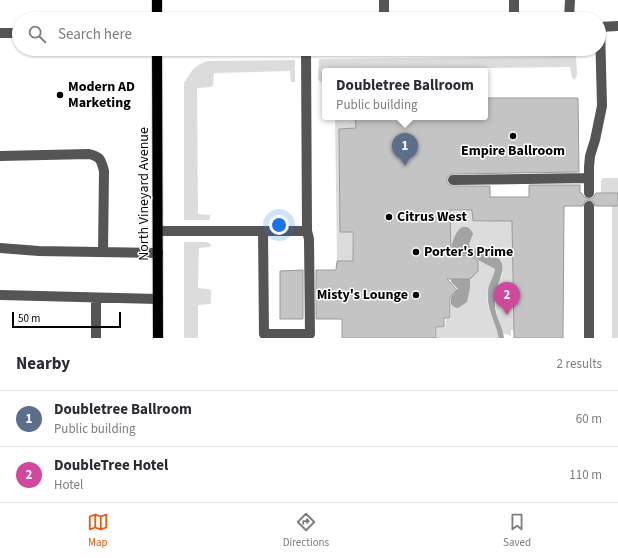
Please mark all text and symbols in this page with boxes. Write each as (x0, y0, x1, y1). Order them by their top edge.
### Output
search box (12, 12, 606, 56)
icon: search (26, 23, 48, 45)
text: Search here (58, 24, 132, 45)
popup (322, 68, 488, 120)
text: Doubletree Ballroom (336, 75, 474, 96)
place label: Modern AD Marketing (68, 77, 135, 113)
marker: Modern AD Marketing (55, 90, 65, 100)
text: Public building (336, 96, 418, 114)
street label: North Vineyard Avenue (134, 127, 154, 261)
marker: Empire Ballroom (508, 131, 518, 141)
pin: 1 (392, 133, 418, 166)
place label: Empire Ballroom (461, 141, 565, 161)
place label: Citrus West (397, 207, 467, 227)
marker: Citrus West (384, 212, 394, 222)
your location (269, 215, 289, 235)
place label: Porter's Prime (424, 242, 513, 262)
marker: Porter's Prime (411, 247, 421, 257)
pin: 2 (494, 282, 520, 315)
place label: Misty's Lounge (317, 285, 408, 305)
marker: Misty's Lounge (411, 290, 421, 300)
scale bar (12, 310, 121, 329)
text: 50 m (18, 311, 40, 326)
text: Nearby (16, 352, 70, 376)
text: 2 results (557, 355, 602, 373)
text: Doubletree Ballroom (54, 399, 192, 420)
text: 1 (26, 410, 32, 428)
text: 60 m (576, 410, 602, 428)
text: Public building (54, 420, 136, 438)
text: DoubleTree Hotel (54, 455, 168, 476)
text: 2 (26, 466, 32, 484)
text: 110 m (569, 466, 602, 484)
text: Hotel (54, 476, 83, 494)
tab: Map (87, 511, 109, 550)
tab: Directions (283, 511, 329, 550)
tab: Saved (503, 511, 531, 550)

